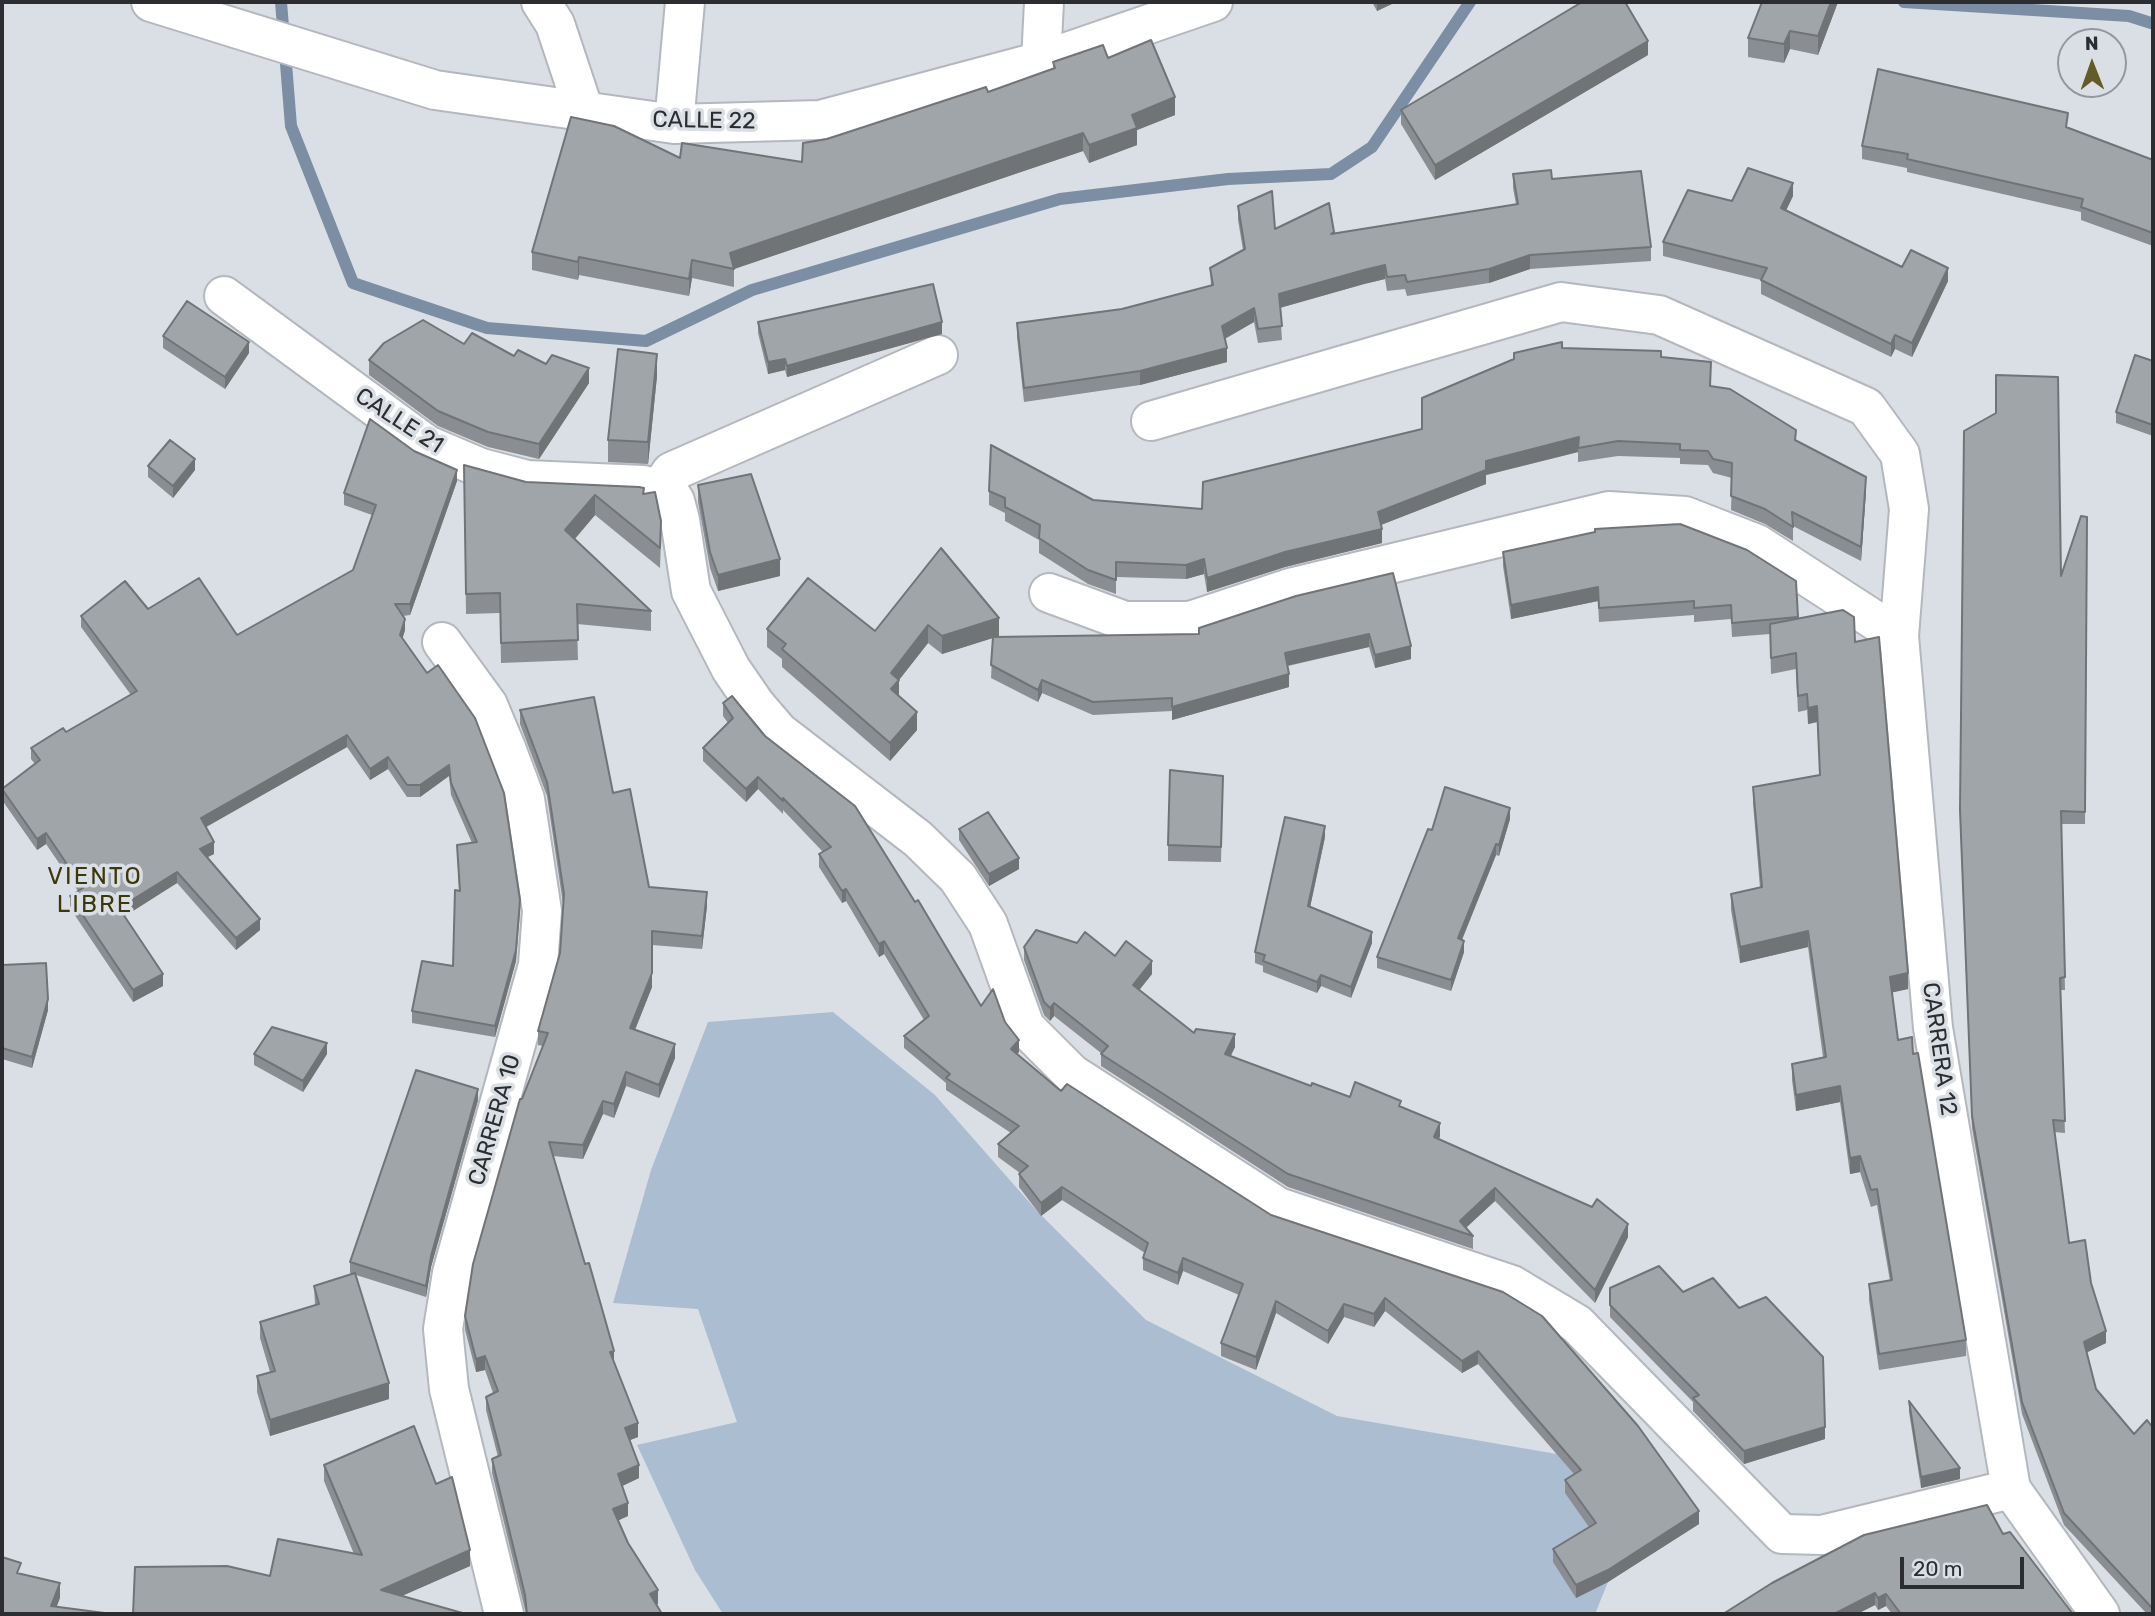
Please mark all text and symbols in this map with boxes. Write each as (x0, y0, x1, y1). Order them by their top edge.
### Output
north arrow (2057, 28, 2127, 98)
text: N (2085, 32, 2099, 55)
street label: CALLE 22 (652, 106, 756, 136)
street label: CALLE 21 (350, 382, 448, 460)
district label: VIENTO LIBRE (48, 863, 142, 919)
street label: CARRERA 12 (1916, 981, 1962, 1117)
street label: CARRERA 10 (463, 1051, 527, 1189)
scale bar (1903, 1542, 2027, 1586)
text: 20 m (1913, 1556, 1962, 1581)

